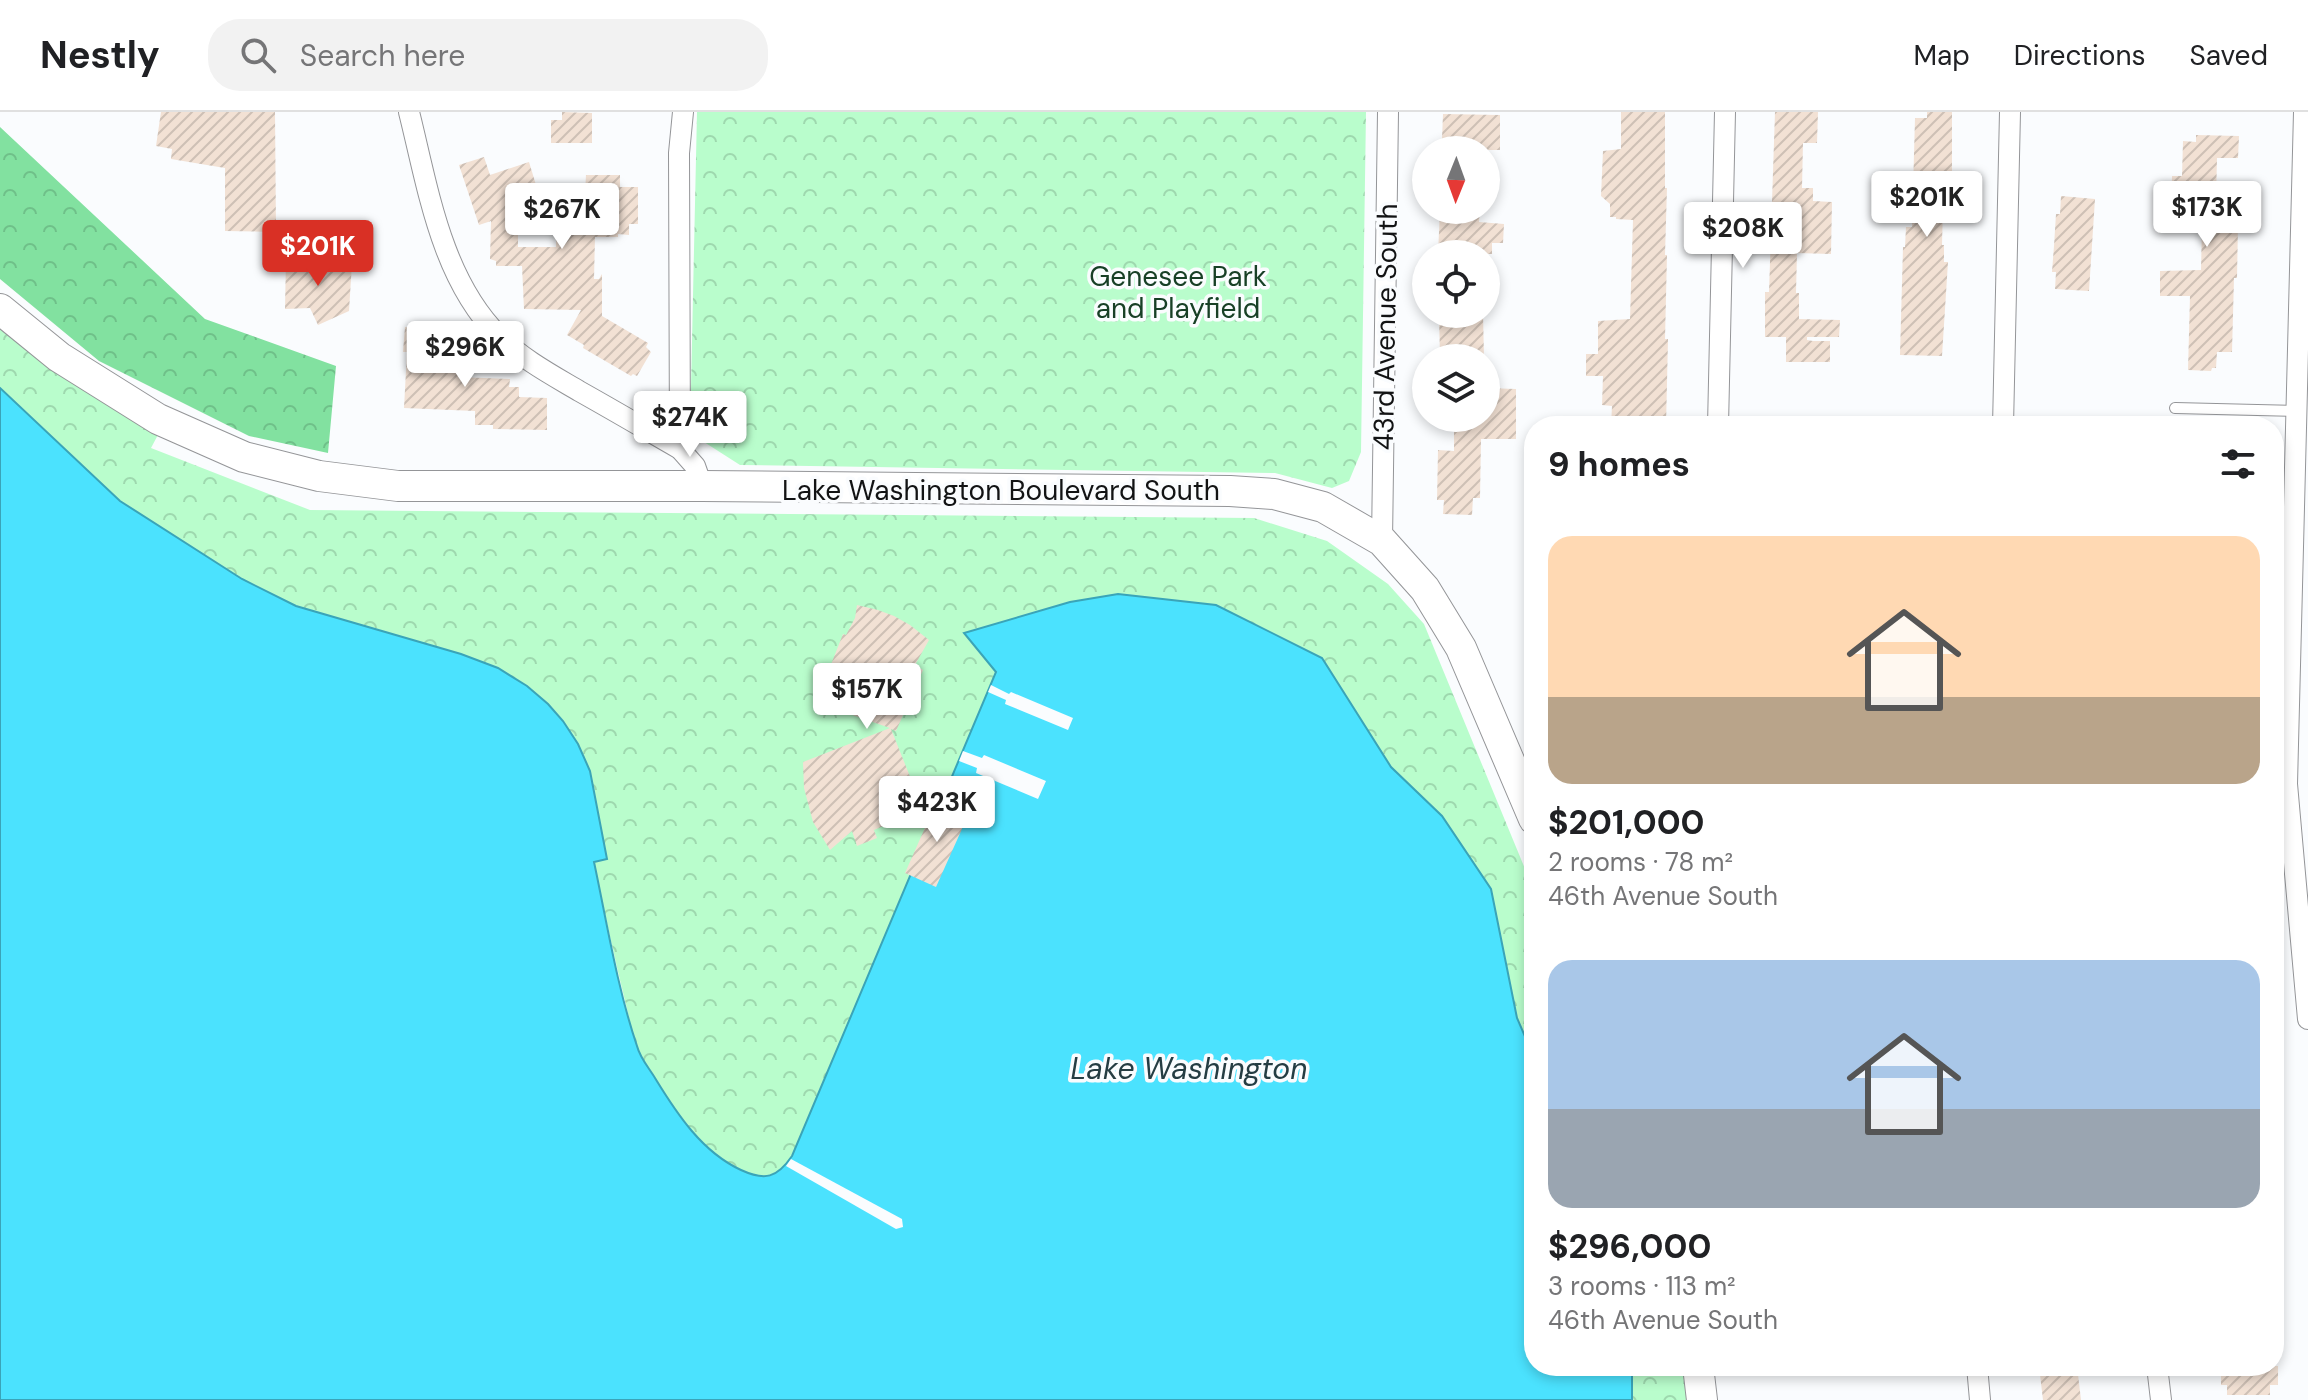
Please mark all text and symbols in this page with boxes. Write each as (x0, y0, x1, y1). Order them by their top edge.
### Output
search box (208, 19, 768, 91)
text: Nestly (40, 30, 160, 80)
icon: search (236, 33, 280, 77)
text: Search here (300, 36, 465, 75)
text: Map (1913, 37, 1970, 74)
text: Directions (2014, 37, 2146, 74)
text: Saved (2190, 37, 2268, 74)
north arrow (1412, 136, 1500, 224)
map controls (1412, 136, 1500, 432)
pin: $201K (1871, 171, 1983, 239)
text: $201K (1889, 180, 1965, 214)
pin: $173K (2151, 181, 2263, 249)
pin: $267K (506, 183, 618, 251)
text: $173K (2171, 190, 2243, 224)
text: $267K (523, 192, 601, 226)
pin: $208K (1687, 202, 1799, 270)
street label: 43rd Avenue South (1365, 203, 1406, 451)
text: $208K (1702, 211, 1784, 245)
pin: $201K (262, 220, 374, 288)
text: $201K (280, 229, 356, 263)
button: locate (1412, 240, 1500, 328)
park label: Genesee Park and Playfield (1089, 258, 1267, 327)
pin: $296K (409, 321, 521, 389)
text: $296K (425, 330, 505, 364)
button: layers (1412, 344, 1500, 432)
pin: $274K (634, 391, 746, 459)
text: $274K (652, 400, 728, 434)
text: 9 homes (1548, 442, 1690, 487)
icon: filters (2216, 442, 2260, 486)
street label: Lake Washington Boulevard South (782, 472, 1220, 509)
icon: home (1832, 588, 1976, 732)
pin: $157K (811, 663, 923, 731)
text: $157K (831, 672, 903, 706)
pin: $423K (881, 776, 993, 844)
text: $423K (897, 785, 977, 819)
text: $201,000 (1548, 800, 1705, 845)
text: 2 rooms · 78 m² (1548, 845, 1733, 879)
text: 46th Avenue South (1548, 879, 1778, 913)
icon: home (1832, 1012, 1976, 1156)
water label: Lake Washington (1071, 1049, 1307, 1088)
text: $296,000 (1548, 1224, 1711, 1269)
text: 3 rooms · 113 m² (1548, 1269, 1736, 1303)
text: 46th Avenue South (1548, 1303, 1778, 1337)

